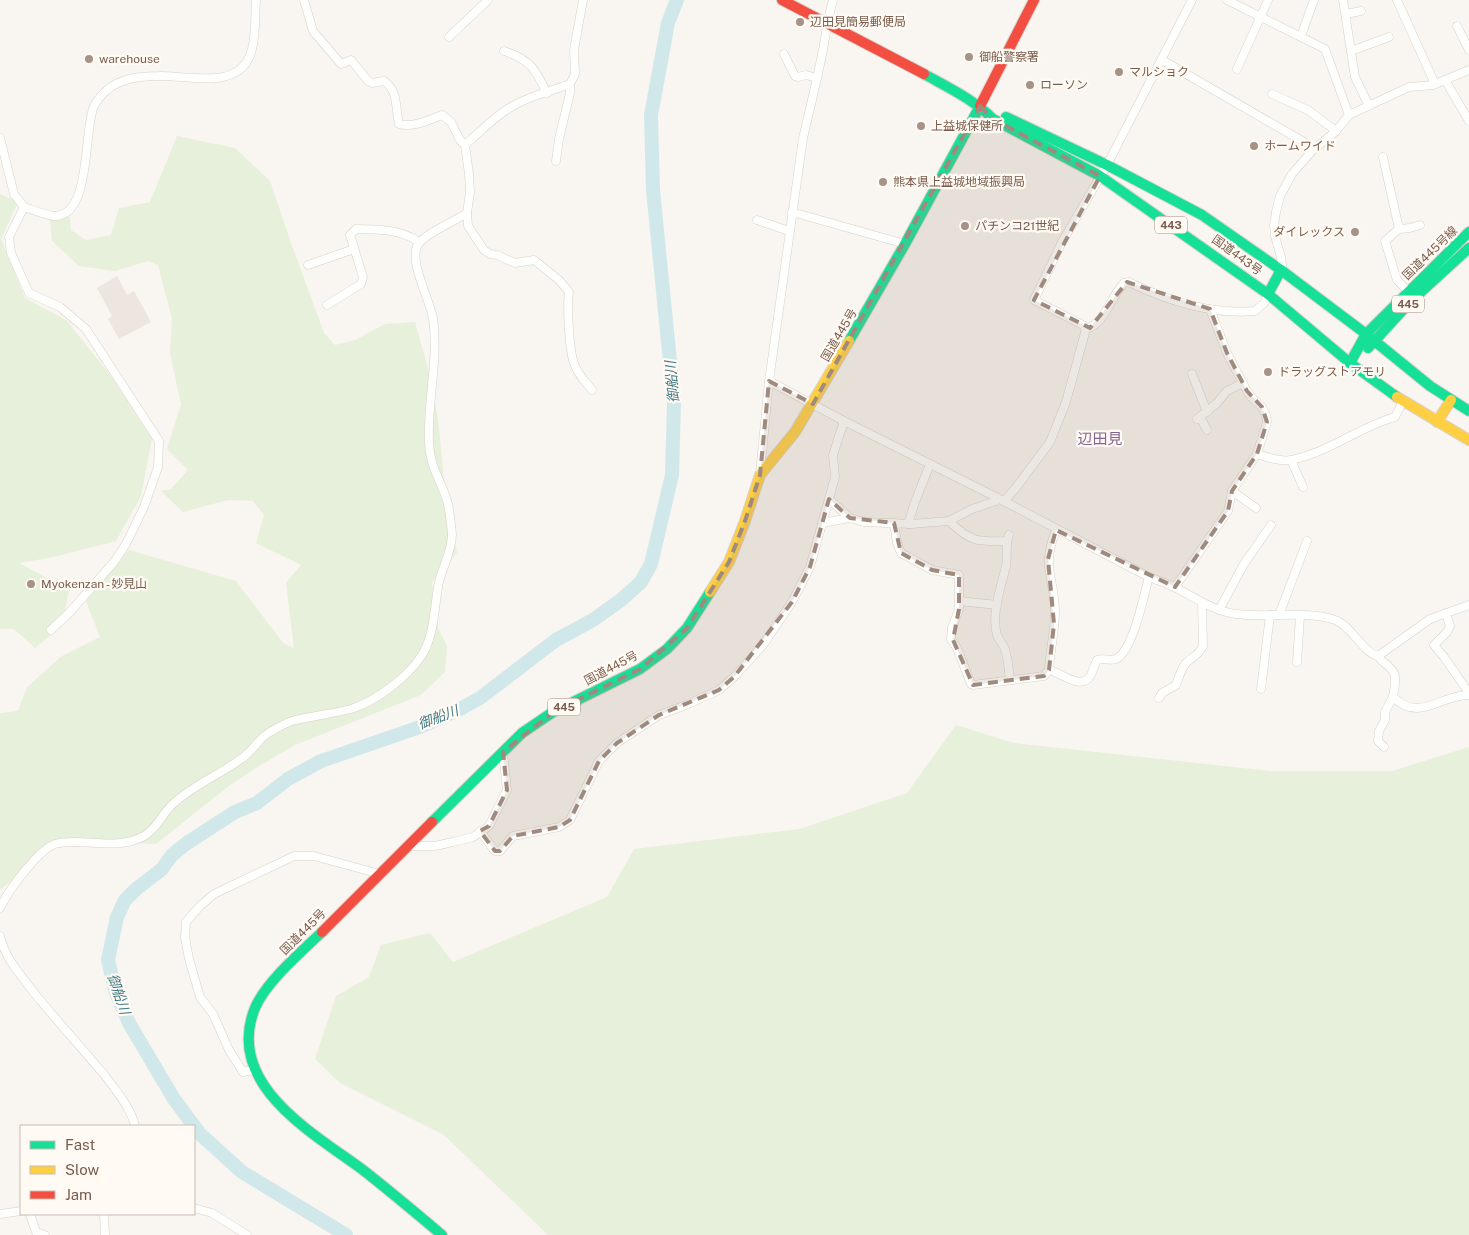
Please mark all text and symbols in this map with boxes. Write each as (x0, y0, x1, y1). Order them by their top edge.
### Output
place label: 辺田見簡易郵便局 (810, 15, 906, 29)
marker: 辺田見簡易郵便局 (794, 16, 806, 28)
place label: 御船警察署 (979, 50, 1039, 64)
marker: 御船警察署 (963, 51, 975, 63)
place label: warehouse (99, 52, 160, 66)
marker: warehouse (83, 53, 95, 65)
place label: マルショク (1129, 65, 1189, 79)
marker: マルショク (1113, 66, 1125, 78)
place label: ローソン (1040, 78, 1088, 92)
marker: ローソン (1024, 79, 1036, 91)
place label: 上益城保健所 (931, 119, 1003, 133)
marker: 上益城保健所 (915, 120, 927, 132)
place label: ホームワイド (1264, 139, 1336, 153)
marker: ホームワイド (1248, 140, 1260, 152)
place label: 熊本県上益城地域振興局 (893, 175, 1025, 189)
marker: 熊本県上益城地域振興局 (877, 176, 889, 188)
road number: 443 (1155, 216, 1187, 234)
place label: パチンコ21世紀 (975, 219, 1059, 233)
marker: パチンコ21世紀 (959, 220, 971, 232)
street label: 国道445号線 (1400, 223, 1460, 283)
place label: ダイレックス (1273, 225, 1345, 239)
marker: ダイレックス (1349, 226, 1361, 238)
street label: 国道443号 (1209, 232, 1265, 278)
road number: 445 (1392, 296, 1424, 312)
street label: 国道445号 (818, 306, 860, 364)
water label: 御船川 (662, 358, 682, 404)
place label: ドラッグストアモリ (1278, 365, 1386, 379)
marker: ドラッグストアモリ (1262, 366, 1274, 378)
district label: 辺田見 (1077, 430, 1123, 447)
place label: Myokenzan - 妙見山 (41, 577, 147, 591)
marker: Myokenzan - 妙見山 (25, 578, 37, 590)
street label: 国道445号 (582, 648, 640, 688)
road number: 445 (548, 699, 580, 716)
water label: 御船川 (416, 701, 462, 732)
street label: 国道445号 (277, 906, 329, 958)
water label: 御船川 (105, 972, 134, 1018)
legend (20, 1125, 195, 1215)
text: Fast (65, 1136, 95, 1153)
text: Slow (65, 1161, 100, 1178)
text: Jam (65, 1186, 92, 1203)

